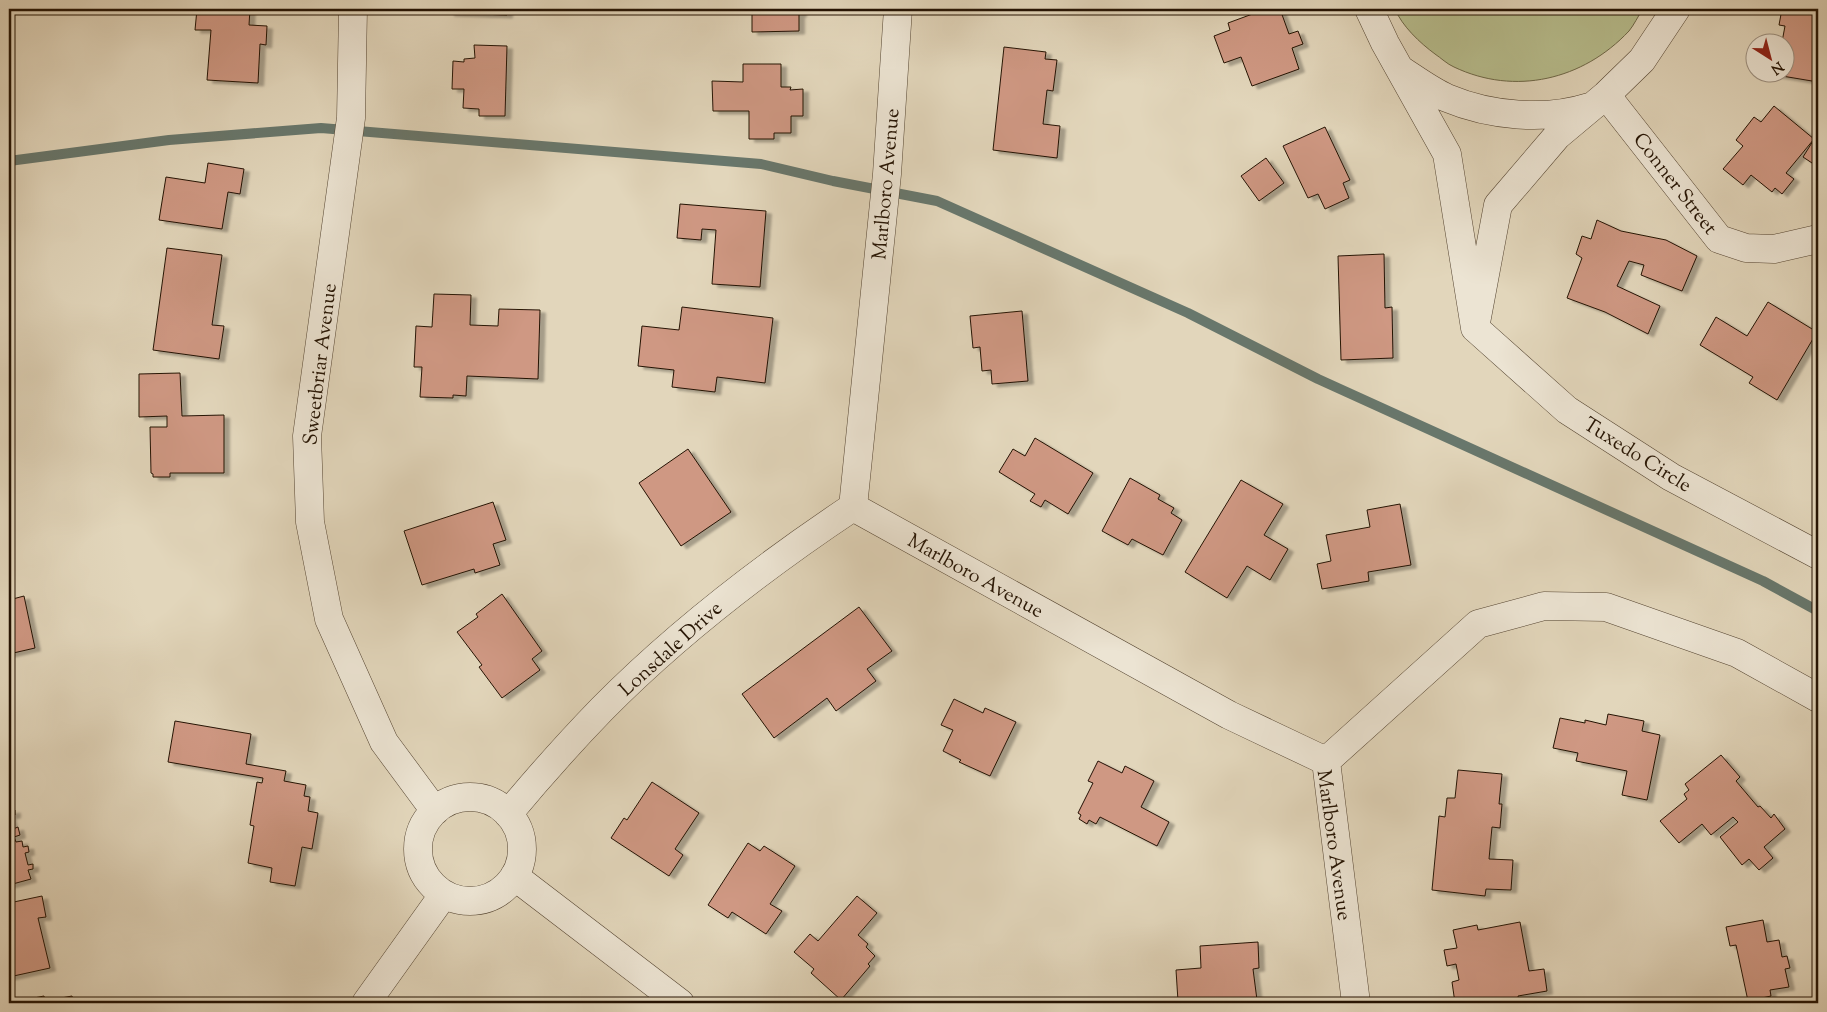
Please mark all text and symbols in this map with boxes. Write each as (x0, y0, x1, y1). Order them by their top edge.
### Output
north arrow (1744, 32, 1794, 82)
text: N (1766, 56, 1787, 78)
street label: Marlboro Avenue (866, 107, 909, 261)
street label: Conner Street (1625, 127, 1723, 242)
street label: Sweetbriar Avenue (297, 282, 346, 447)
street label: Tuxedo Circle (1577, 411, 1696, 501)
street label: Marlboro Avenue (901, 528, 1048, 627)
street label: Lonsdale Drive (614, 595, 730, 704)
street label: Marlboro Avenue (1308, 768, 1357, 923)

